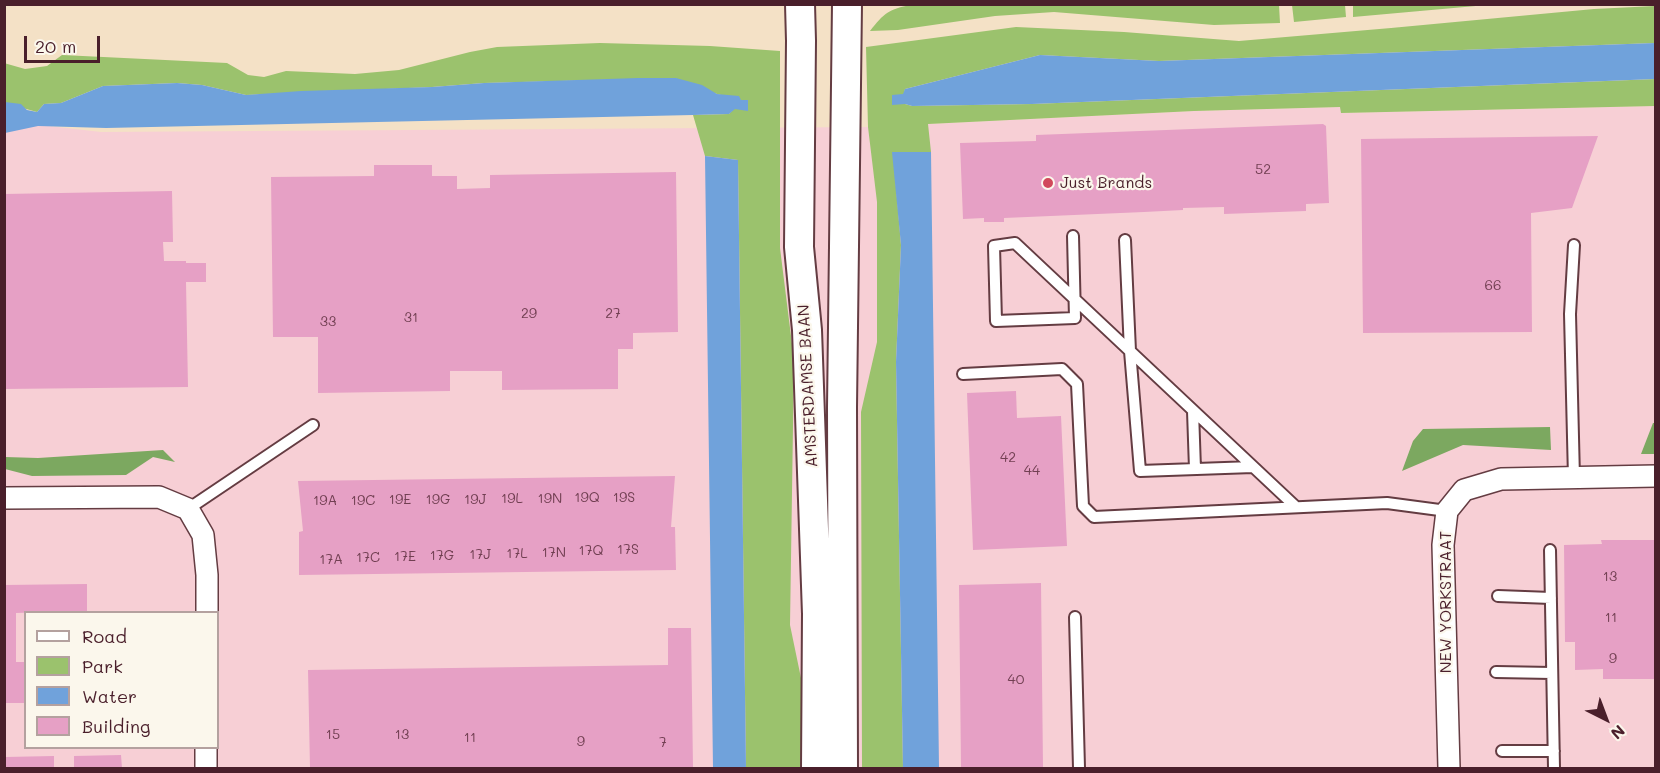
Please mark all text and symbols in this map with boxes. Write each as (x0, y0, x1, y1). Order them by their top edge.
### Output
scale bar (27, 24, 104, 62)
text: 20 m (35, 34, 76, 58)
house number: 52 (1255, 162, 1271, 178)
place label: Just Brands (1060, 173, 1152, 193)
marker: Just Brands (1041, 176, 1055, 190)
house number: 66 (1485, 278, 1501, 294)
street label: AMSTERDAMSE BAAN (794, 304, 822, 468)
house number: 29 (521, 306, 537, 322)
house number: 27 (605, 306, 621, 322)
house number: 31 (404, 310, 418, 326)
house number: 33 (320, 314, 336, 330)
house number: 42 (1000, 450, 1016, 466)
house number: 44 (1024, 463, 1040, 479)
house number: 19Q (574, 490, 600, 506)
house number: 19S (613, 490, 635, 506)
house number: 19L (501, 491, 523, 507)
house number: 19N (538, 491, 562, 507)
house number: 19E (389, 492, 411, 508)
house number: 19G (426, 492, 450, 508)
house number: 19J (464, 492, 486, 508)
house number: 19A (313, 493, 337, 509)
house number: 19C (351, 493, 375, 509)
street label: NEW YORKSTRAAT (1436, 531, 1456, 673)
house number: 17S (617, 542, 639, 558)
house number: 17Q (579, 543, 603, 559)
house number: 17N (542, 545, 566, 561)
house number: 17L (506, 546, 528, 562)
house number: 17J (469, 547, 491, 563)
house number: 17G (430, 548, 454, 564)
house number: 17E (394, 549, 416, 565)
house number: 17C (356, 550, 380, 566)
house number: 17A (319, 552, 343, 568)
house number: 13 (1603, 569, 1617, 585)
house number: 11 (1605, 610, 1617, 626)
legend (24, 611, 219, 749)
text: Road (82, 624, 127, 648)
house number: 9 (1609, 651, 1617, 667)
text: Park (82, 654, 123, 678)
house number: 40 (1008, 672, 1024, 688)
text: Water (82, 684, 137, 708)
north arrow (1576, 689, 1636, 749)
text: Building (82, 714, 150, 738)
text: N (1607, 721, 1630, 745)
house number: 15 (326, 727, 340, 743)
house number: 13 (395, 727, 409, 743)
house number: 11 (464, 730, 476, 746)
house number: 9 (577, 734, 585, 750)
house number: 7 (659, 735, 667, 751)

